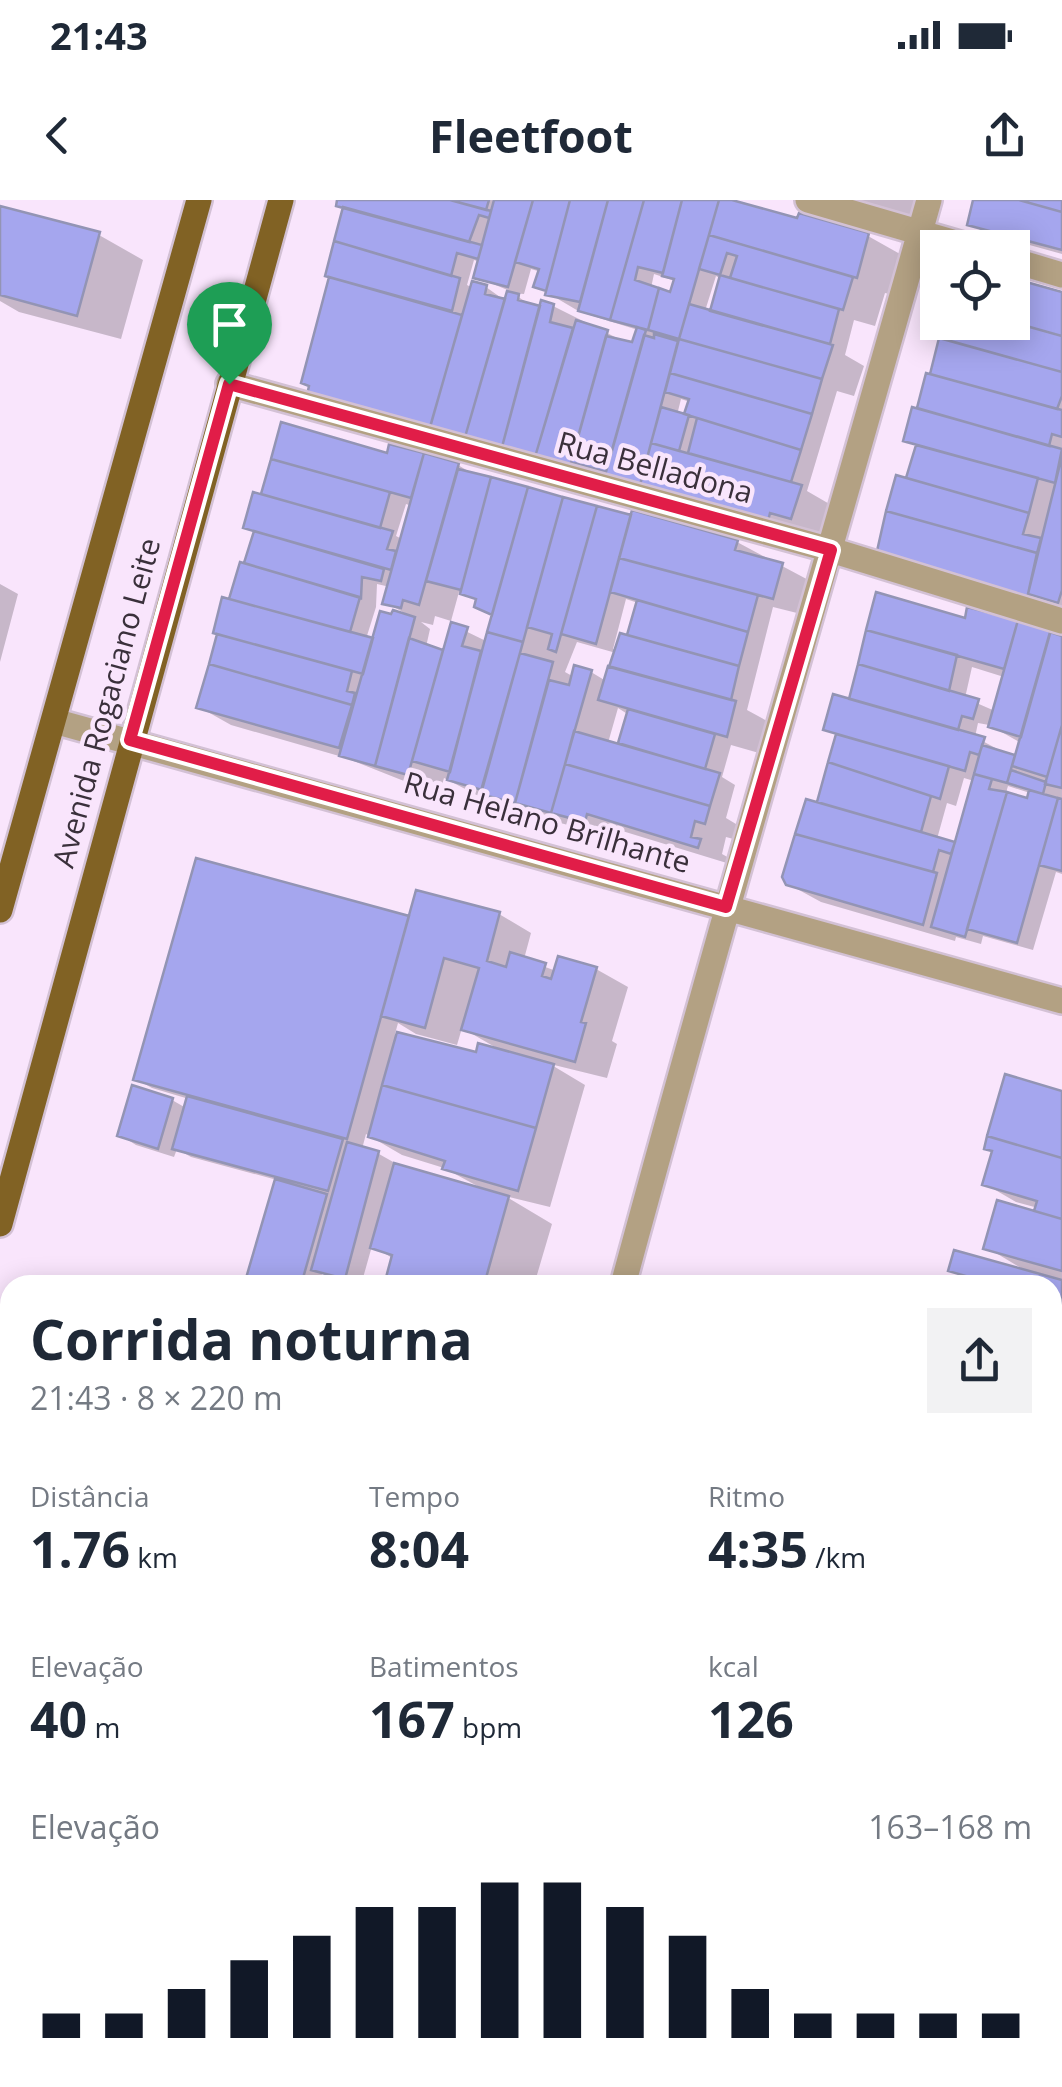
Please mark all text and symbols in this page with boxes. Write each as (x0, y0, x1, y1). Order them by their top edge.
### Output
text: 21:43 (50, 9, 148, 61)
text: Fleetfoot (429, 105, 633, 166)
icon: back (30, 108, 85, 163)
icon: share (977, 108, 1032, 163)
map controls (920, 230, 1030, 340)
button: locate (920, 230, 1030, 340)
pin (187, 282, 272, 385)
icon: arrive (202, 297, 257, 352)
street label: Rua Belladona (553, 421, 758, 512)
street label: Avenida Rogaciano Leite (42, 533, 169, 872)
street label: Rua Helano Brilhante (399, 761, 696, 882)
text: Corrida noturna (30, 1301, 473, 1376)
button: share (927, 1308, 1032, 1413)
text: 21:43 · 8 × 220 m (30, 1376, 283, 1419)
text: Distância (30, 1477, 149, 1515)
text: Tempo (369, 1477, 460, 1515)
text: Ritmo (708, 1477, 785, 1515)
text: 1.76 (30, 1515, 130, 1583)
text: 8:04 (369, 1515, 469, 1583)
text: 4:35 (708, 1515, 808, 1583)
text: km (130, 1538, 178, 1576)
text: /km (808, 1538, 866, 1576)
text: Elevação (30, 1647, 144, 1685)
text: Batimentos (369, 1647, 519, 1685)
text: kcal (708, 1647, 759, 1685)
text: 40 (30, 1685, 87, 1753)
text: 167 (369, 1685, 455, 1753)
text: 126 (708, 1685, 794, 1753)
text: m (87, 1708, 120, 1746)
text: bpm (455, 1708, 522, 1746)
text: Elevação (30, 1805, 160, 1848)
text: 163–168 m (868, 1805, 1032, 1848)

